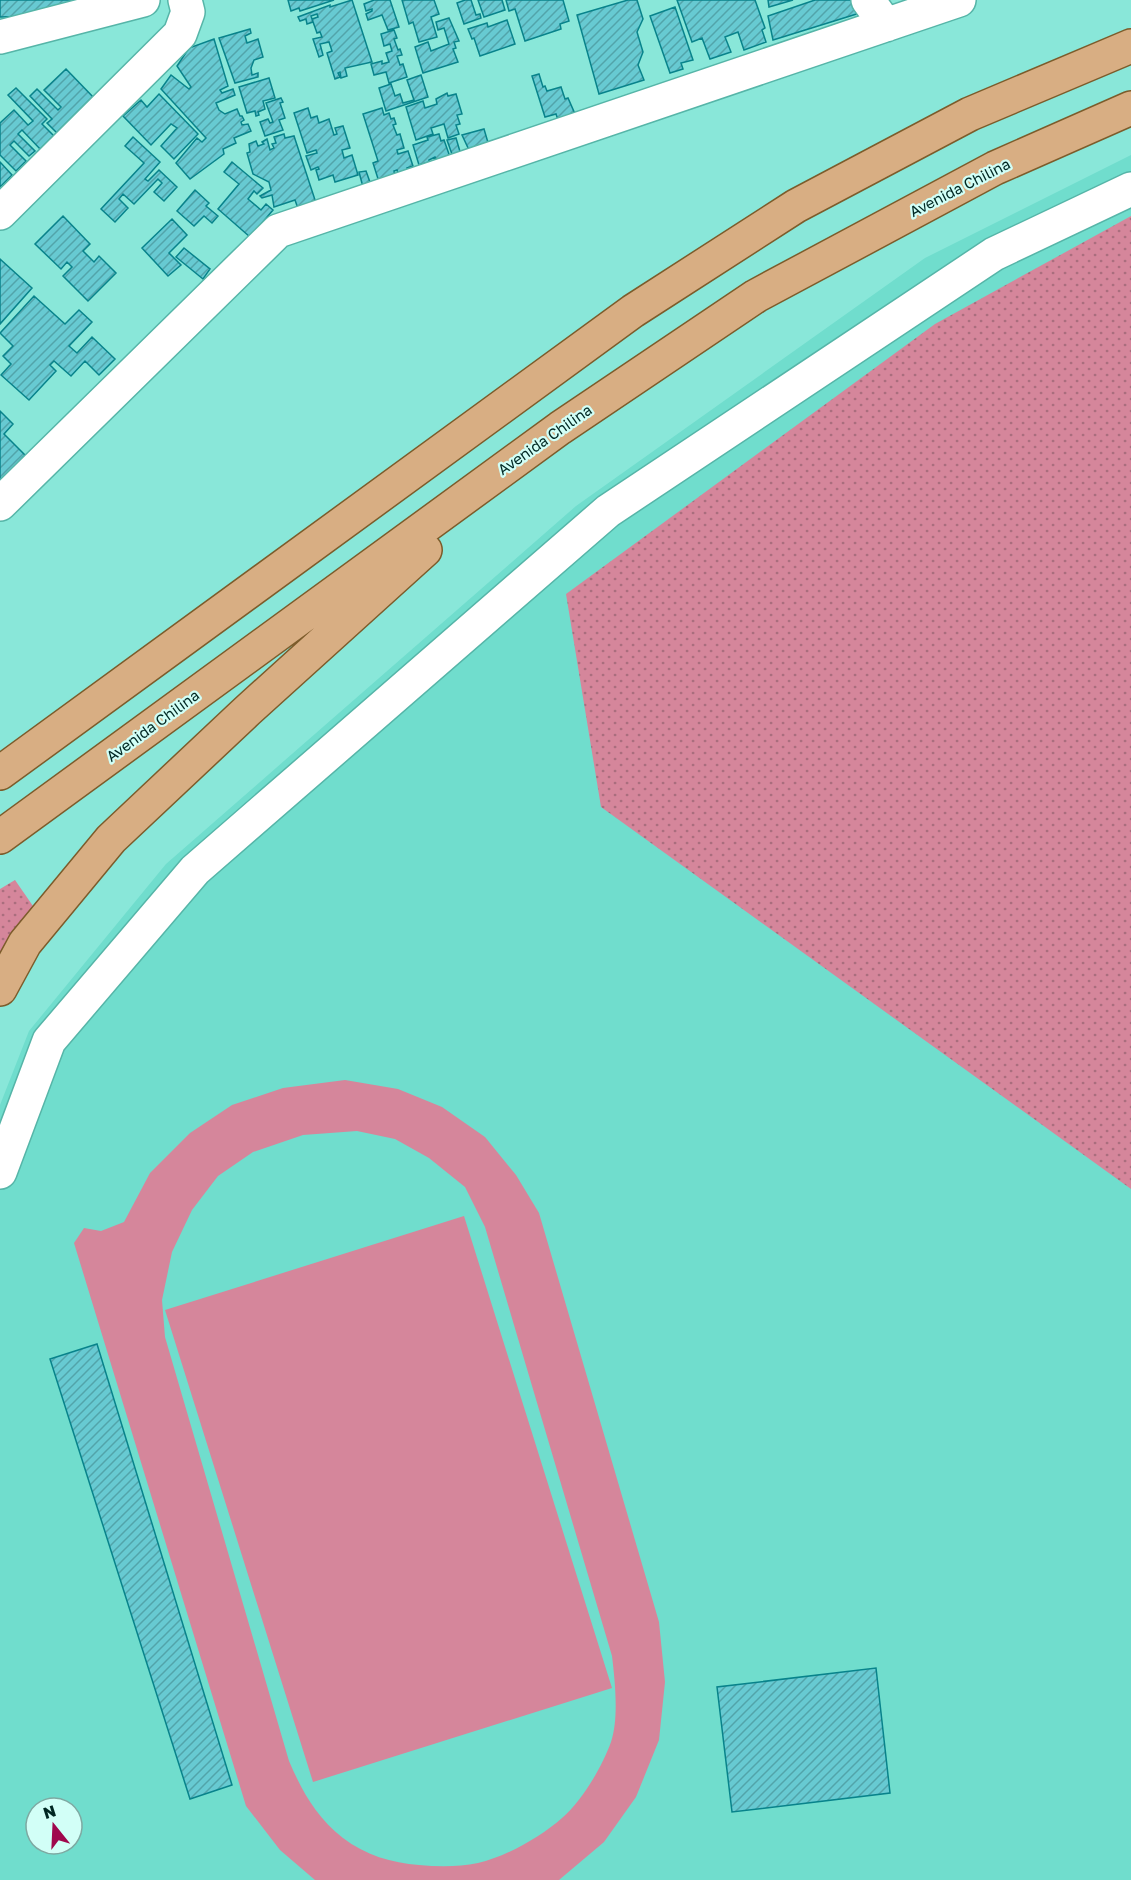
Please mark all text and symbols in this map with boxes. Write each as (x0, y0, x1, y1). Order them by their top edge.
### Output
street label: Avenida Chilina (906, 154, 1013, 220)
street label: Avenida Chilina (494, 400, 595, 478)
street label: Avenida Chilina (102, 685, 202, 765)
north arrow (24, 1796, 84, 1856)
text: N (40, 1800, 58, 1823)

